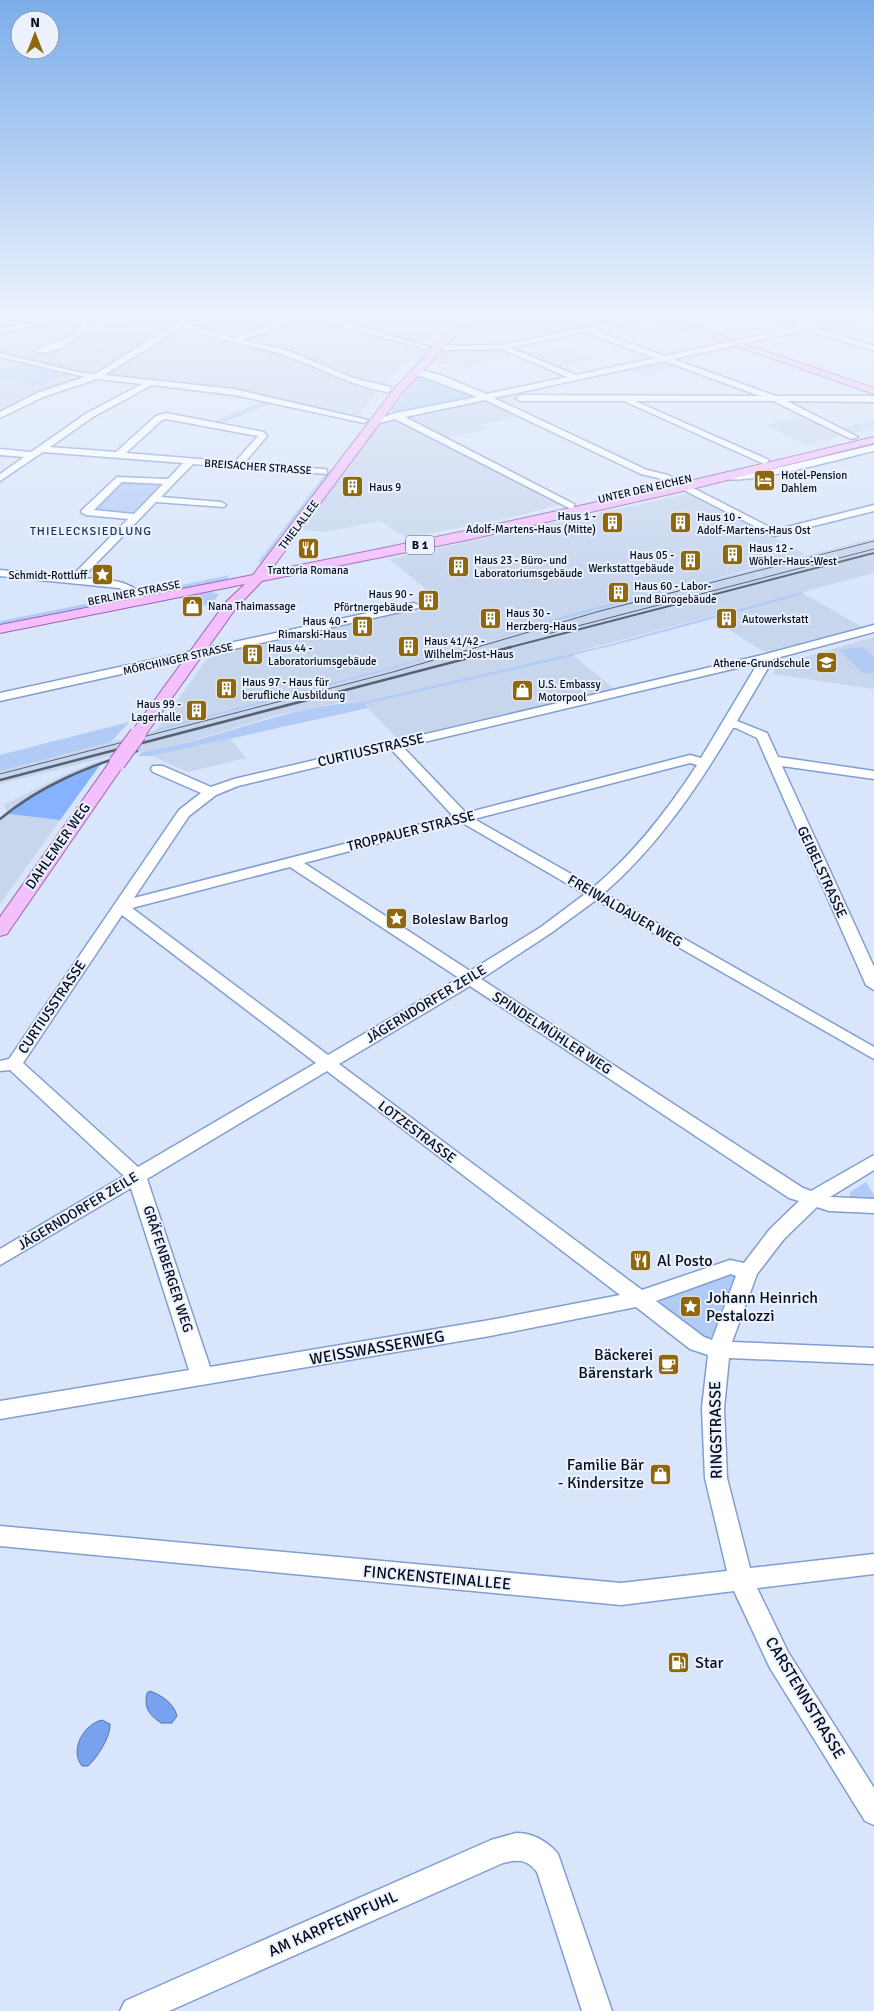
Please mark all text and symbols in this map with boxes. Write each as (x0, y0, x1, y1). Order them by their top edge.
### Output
north arrow (10, 10, 60, 60)
text: N (30, 14, 40, 31)
street label: BREISACHER STRASSE (204, 457, 312, 477)
hotel icon: Hotel-Pension Dahlem (753, 469, 777, 493)
place label: Hotel-Pension Dahlem (781, 469, 847, 495)
street label: UNTER DEN EICHEN (597, 472, 693, 506)
building icon: Haus 9 (341, 475, 365, 499)
place label: Haus 9 (369, 481, 401, 494)
street label: THIELALLEE (276, 498, 322, 552)
place label: Haus 1 - Adolf-Martens-Haus (Mitte) (466, 510, 596, 536)
building icon: Haus 1 - Adolf-Martens-Haus (Mitte) (600, 510, 624, 534)
building icon: Haus 10 - Adolf-Martens-Haus Ost (669, 511, 693, 535)
place label: Haus 10 - Adolf-Martens-Haus Ost (697, 511, 811, 537)
district label: THIELECKSIEDLUNG (30, 524, 152, 539)
road number: B 1 (406, 536, 434, 554)
restaurant icon: Trattoria Romana (296, 537, 320, 561)
building icon: Haus 12 - Wöhler-Haus-West (721, 542, 745, 566)
place label: Haus 12 - Wöhler-Haus-West (749, 542, 837, 568)
place label: Haus 05 - Werkstattgebäude (588, 549, 674, 575)
building icon: Haus 05 - Werkstattgebäude (678, 549, 702, 573)
building icon: Haus 23 - Büro- und Laboratoriumsgebäude (446, 554, 470, 578)
place label: Haus 23 - Büro- und Laboratoriumsgebäude (474, 554, 583, 580)
place icon: Schmidt-Rottluff (91, 563, 115, 587)
place label: Trattoria Romana (268, 564, 349, 577)
place label: Schmidt-Rottluff (8, 569, 88, 582)
street label: BERLINER STRASSE (87, 578, 181, 608)
building icon: Haus 60 - Labor- und Bürogebäude (606, 580, 630, 604)
place label: Haus 60 - Labor- und Bürogebäude (634, 580, 717, 606)
place label: Haus 90 - Pförtnergebäude (334, 588, 413, 614)
building icon: Haus 90 - Pförtnergebäude (417, 588, 441, 612)
shop icon: Nana Thaimassage (180, 594, 204, 618)
place label: Nana Thaimassage (208, 600, 296, 613)
building icon: Haus 30 - Herzberg-Haus (478, 607, 502, 631)
place label: Haus 30 - Herzberg-Haus (506, 607, 577, 633)
building icon: Autowerkstatt (714, 607, 738, 631)
place label: Autowerkstatt (742, 613, 809, 626)
place label: Haus 40 - Rimarski-Haus (278, 615, 347, 641)
building icon: Haus 40 - Rimarski-Haus (351, 615, 375, 639)
building icon: Haus 41/42 - Wilhelm-Jost-Haus (396, 635, 420, 659)
place label: Haus 41/42 - Wilhelm-Jost-Haus (424, 635, 514, 661)
street label: MÖRCHINGER STRASSE (121, 639, 234, 678)
building icon: Haus 44 - Laboratoriumsgebäude (240, 642, 264, 666)
place label: Haus 44 - Laboratoriumsgebäude (268, 642, 377, 668)
school or university icon: Athene-Grundschule (814, 651, 838, 675)
place label: Athene-Grundschule (713, 657, 810, 670)
building icon: Haus 97 - Haus für berufliche Ausbildung (214, 676, 238, 700)
place label: Haus 97 - Haus für berufliche Ausbildung (242, 676, 345, 702)
shop icon: U.S. Embassy Motorpool (510, 678, 534, 702)
place label: U.S. Embassy Motorpool (538, 678, 601, 704)
place label: Haus 99 - Lagerhalle (131, 698, 181, 724)
building icon: Haus 99 - Lagerhalle (185, 698, 209, 722)
street label: CURTIUSSTRASSE (316, 729, 426, 771)
street label: DAHLEMER WEG (22, 800, 94, 892)
street label: TROPPAUER STRASSE (345, 807, 477, 855)
street label: GEIBELSTRASSE (793, 823, 851, 921)
street label: FREIWALDAUER WEG (565, 871, 685, 951)
place icon: Boleslaw Barlog (384, 907, 408, 931)
place label: Boleslaw Barlog (412, 911, 508, 928)
street label: CURTIUSSTRASSE (14, 957, 90, 1057)
street label: JÄGERNDORFER ZEILE (363, 961, 489, 1047)
street label: SPINDELMÜHLER WEG (489, 988, 615, 1078)
street label: LOTZESTRASSE (375, 1097, 459, 1167)
street label: JÄGERNDORFER ZEILE (15, 1168, 141, 1254)
street label: GRÄFENBERGER WEG (139, 1203, 197, 1335)
restaurant icon: Al Posto (629, 1249, 653, 1273)
place label: Al Posto (657, 1251, 713, 1271)
place label: Johann Heinrich Pestalozzi (706, 1288, 818, 1326)
place icon: Johann Heinrich Pestalozzi (678, 1295, 702, 1319)
street label: WEISSWASSERWEG (308, 1326, 446, 1370)
place label: Bäckerei Bärenstark (578, 1345, 653, 1383)
cafe icon: Bäckerei Bärenstark (657, 1352, 681, 1376)
street label: RINGSTRASSE (705, 1381, 727, 1479)
place label: Familie Bär - Kindersitze (558, 1455, 644, 1493)
shop icon: Familie Bär - Kindersitze (648, 1462, 672, 1486)
street label: FINCKENSTEINALLEE (362, 1562, 512, 1594)
street label: CARSTENNSTRASSE (761, 1633, 849, 1763)
fuel station icon: Star (667, 1651, 691, 1675)
place label: Star (695, 1653, 724, 1673)
street label: AM KARPFENPFUHL (265, 1886, 401, 1962)

